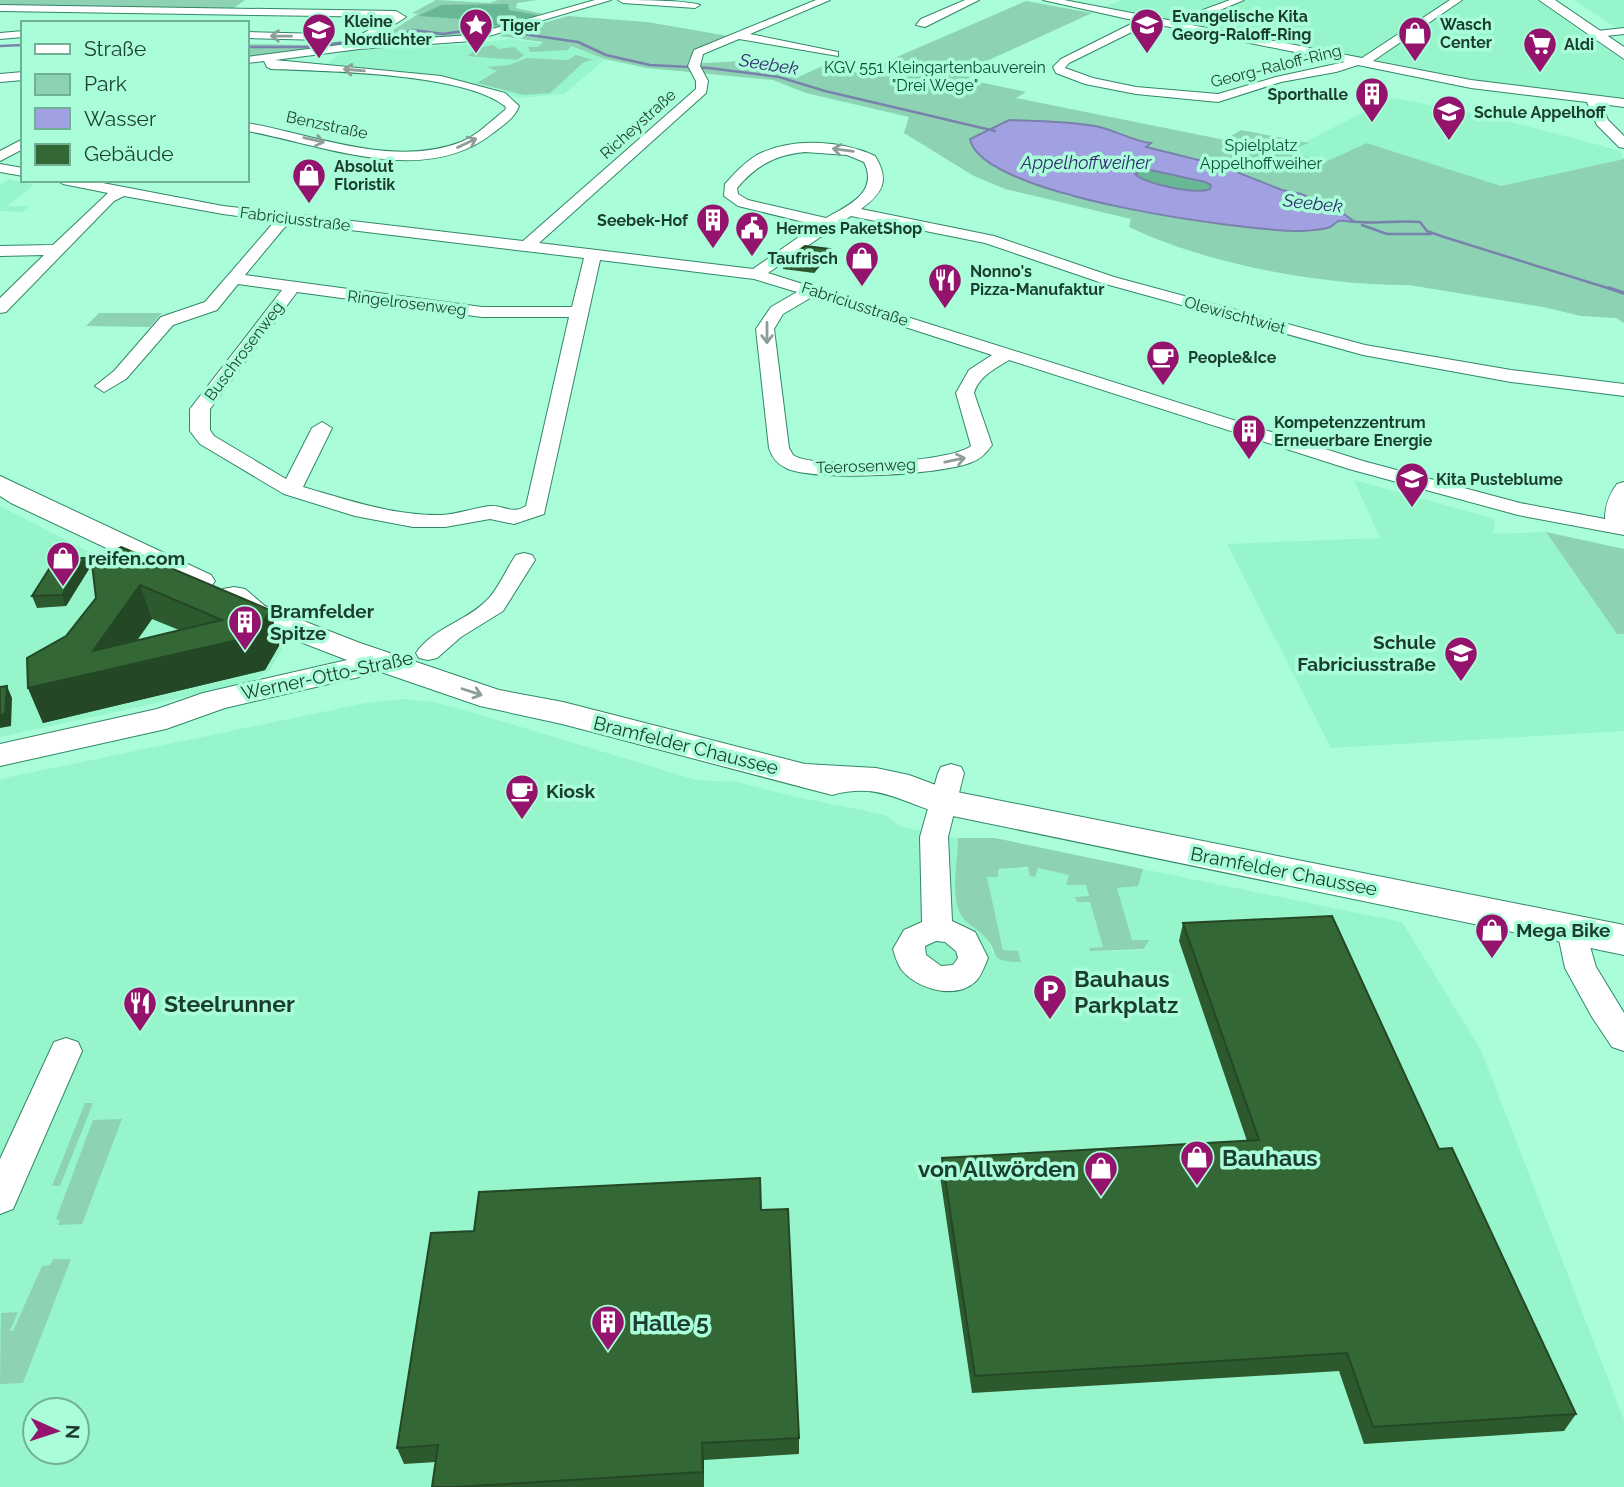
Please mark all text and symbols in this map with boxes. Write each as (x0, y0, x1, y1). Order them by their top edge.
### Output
place icon: Tiger (457, 6, 495, 55)
school or university icon: Evangelische Kita Georg-Raloff-Ring (1128, 6, 1166, 55)
place label: Evangelische Kita Georg-Raloff-Ring (1172, 7, 1311, 44)
school or university icon: Kleine Nordlichter (300, 11, 338, 60)
place label: Kleine Nordlichter (344, 12, 432, 49)
shop icon: Wasch Center (1396, 14, 1434, 63)
place label: Wasch Center (1440, 15, 1492, 52)
place label: Tiger (500, 16, 540, 35)
legend (21, 21, 248, 182)
supermarket icon: Aldi (1521, 25, 1559, 74)
one-way arrow (269, 29, 292, 43)
place label: Aldi (1564, 35, 1594, 54)
text: Straße (84, 36, 146, 61)
street label: Georg-Raloff-Ring (1209, 41, 1343, 91)
water label: Seebek (737, 49, 800, 79)
park label: KGV 551 Kleingartenbauverein "Drei Wege" (824, 58, 1046, 95)
one-way arrow (343, 63, 366, 76)
text: Park (84, 71, 127, 96)
building icon: Sporthalle (1353, 75, 1391, 124)
street label: Richeystraße (596, 85, 680, 163)
place label: Sporthalle (1267, 85, 1348, 104)
school or university icon: Schule Appelhoff (1430, 93, 1468, 142)
place label: Schule Appelhoff (1474, 103, 1606, 122)
text: Wasser (84, 106, 157, 131)
street label: Benzstraße (285, 107, 369, 143)
one-way arrow (302, 135, 324, 148)
one-way arrow (456, 135, 477, 149)
park label: Spielplatz Appelhoffweiher (1200, 136, 1323, 173)
text: Gebäude (84, 141, 174, 166)
one-way arrow (832, 144, 855, 157)
water label: Appelhoffweiher (1020, 152, 1152, 173)
shop icon: Absolut Floristik (290, 156, 328, 205)
place label: Absolut Floristik (334, 157, 395, 194)
water label: Seebek (1281, 189, 1344, 217)
building icon: Seebek-Hof (694, 201, 732, 250)
street label: Fabriciusstraße (239, 203, 351, 235)
public building icon: Hermes PaketShop (733, 209, 771, 258)
place label: Seebek-Hof (597, 211, 689, 230)
place label: Hermes PaketShop (776, 219, 922, 238)
shop icon: Taufrisch (843, 239, 881, 288)
place label: Taufrisch (768, 249, 838, 268)
restaurant icon: Nonno's Pizza-Manufaktur (926, 261, 964, 310)
place label: Nonno's Pizza-Manufaktur (970, 262, 1104, 299)
street label: Fabriciusstraße (799, 278, 911, 330)
street label: Ringelrosenweg (346, 286, 468, 320)
street label: Olewischtwiet (1182, 292, 1288, 338)
street label: Buschrosenweg (201, 298, 287, 404)
one-way arrow (760, 321, 774, 344)
cafe icon: People&Ice (1144, 338, 1182, 387)
place label: People&Ice (1188, 348, 1277, 367)
building icon: Kompetenzzentrum Erneuerbare Energie (1230, 412, 1268, 461)
place label: Kompetenzzentrum Erneuerbare Energie (1274, 413, 1433, 450)
one-way arrow (943, 453, 965, 466)
street label: Teerosenweg (816, 455, 916, 477)
school or university icon: Kita Pusteblume (1393, 460, 1431, 509)
place label: Kita Pusteblume (1436, 470, 1563, 489)
shop icon: reifen.com (44, 539, 82, 588)
place label: reifen.com (88, 547, 185, 569)
place label: Bramfelder Spitze (270, 600, 375, 644)
building icon: Bramfelder Spitze (226, 603, 264, 652)
place label: Schule Fabriciusstraße (1297, 631, 1436, 675)
school or university icon: Schule Fabriciusstraße (1442, 634, 1480, 683)
street label: Werner-Otto-Straße (239, 646, 415, 704)
one-way arrow (461, 687, 483, 700)
street label: Bramfelder Chaussee (591, 711, 781, 779)
cafe icon: Kiosk (503, 772, 541, 821)
place label: Kiosk (546, 780, 595, 802)
street label: Bramfelder Chaussee (1189, 842, 1379, 900)
shop icon: Mega Bike (1473, 911, 1511, 960)
place label: Mega Bike (1516, 919, 1610, 941)
place label: Bauhaus Parkplatz (1074, 965, 1178, 1018)
parking icon: Bauhaus Parkplatz (1031, 972, 1069, 1021)
restaurant icon: Steelrunner (121, 984, 159, 1033)
place label: Steelrunner (164, 990, 295, 1017)
shop icon: Bauhaus (1178, 1138, 1216, 1187)
place label: Bauhaus (1222, 1144, 1318, 1171)
shop icon: von Allwörden (1082, 1149, 1120, 1198)
place label: von Allwörden (918, 1155, 1076, 1182)
building icon: Halle 5 (589, 1303, 627, 1352)
place label: Halle 5 (632, 1309, 709, 1336)
north arrow (21, 1396, 91, 1466)
text: N (62, 1424, 84, 1440)

